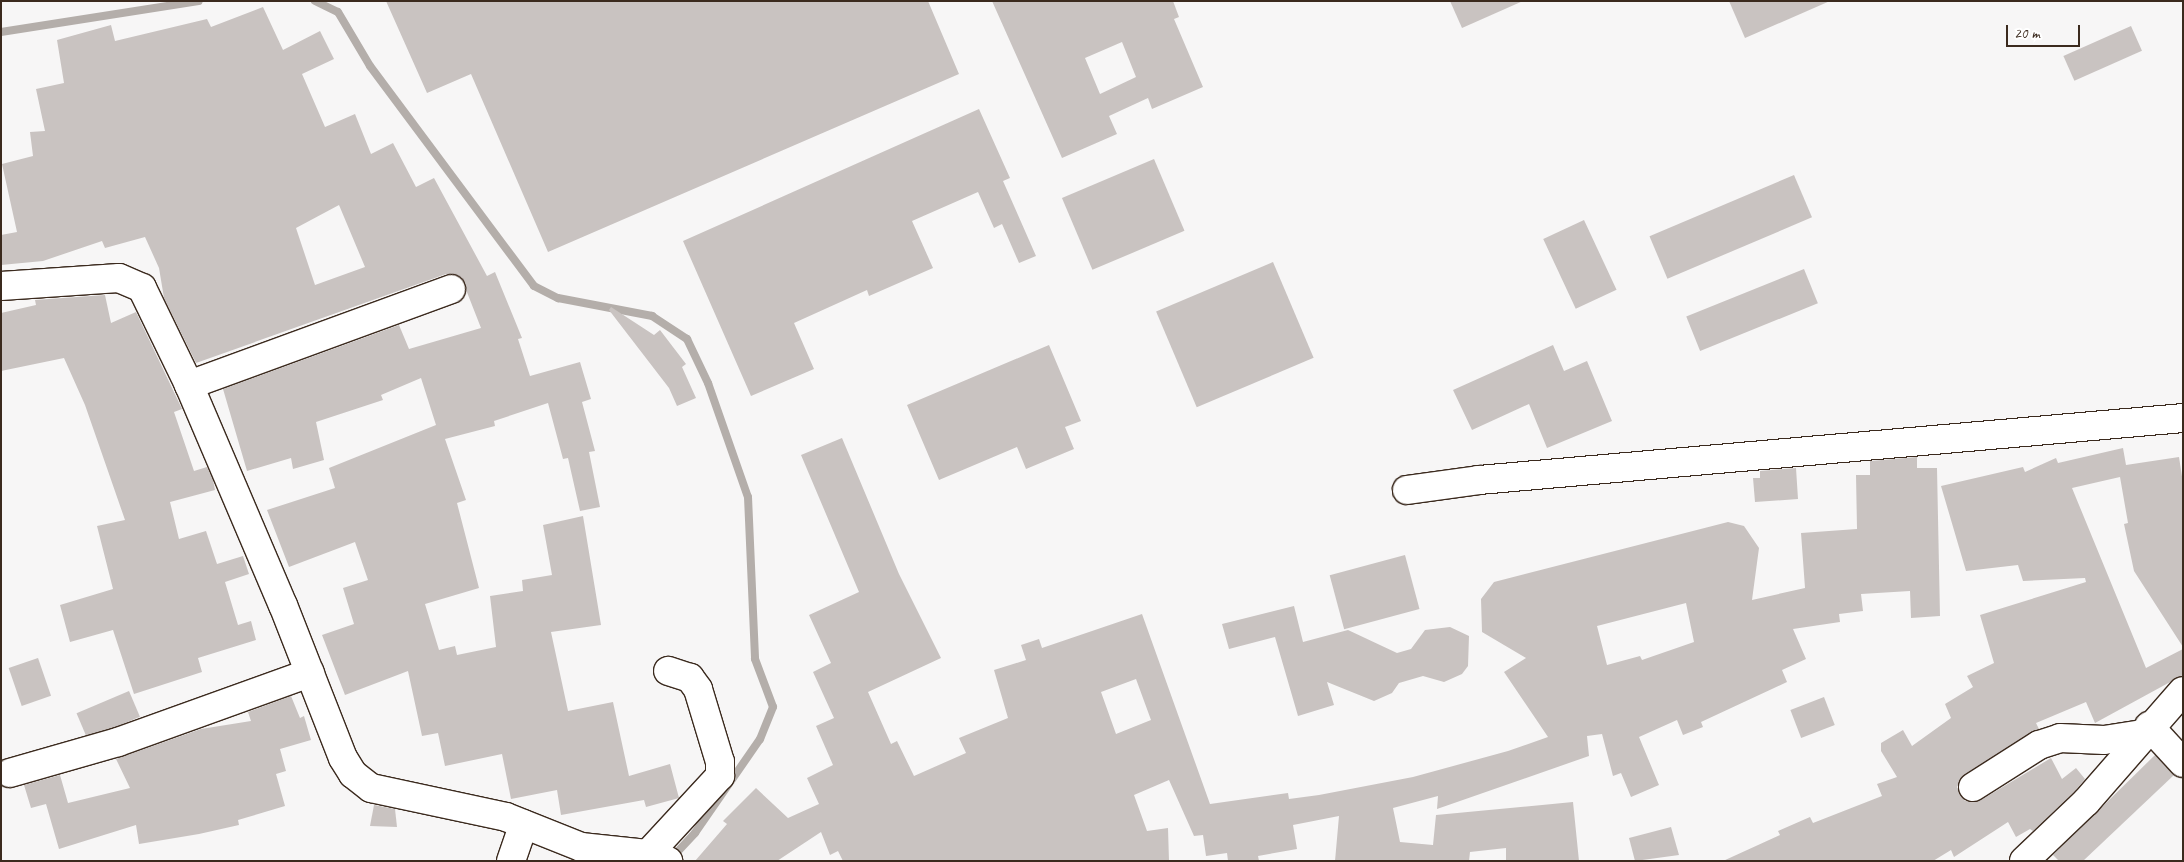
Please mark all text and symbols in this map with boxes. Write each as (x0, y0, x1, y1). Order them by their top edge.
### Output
scale bar (2009, 15, 2083, 47)
text: 20 m (2014, 24, 2040, 43)

